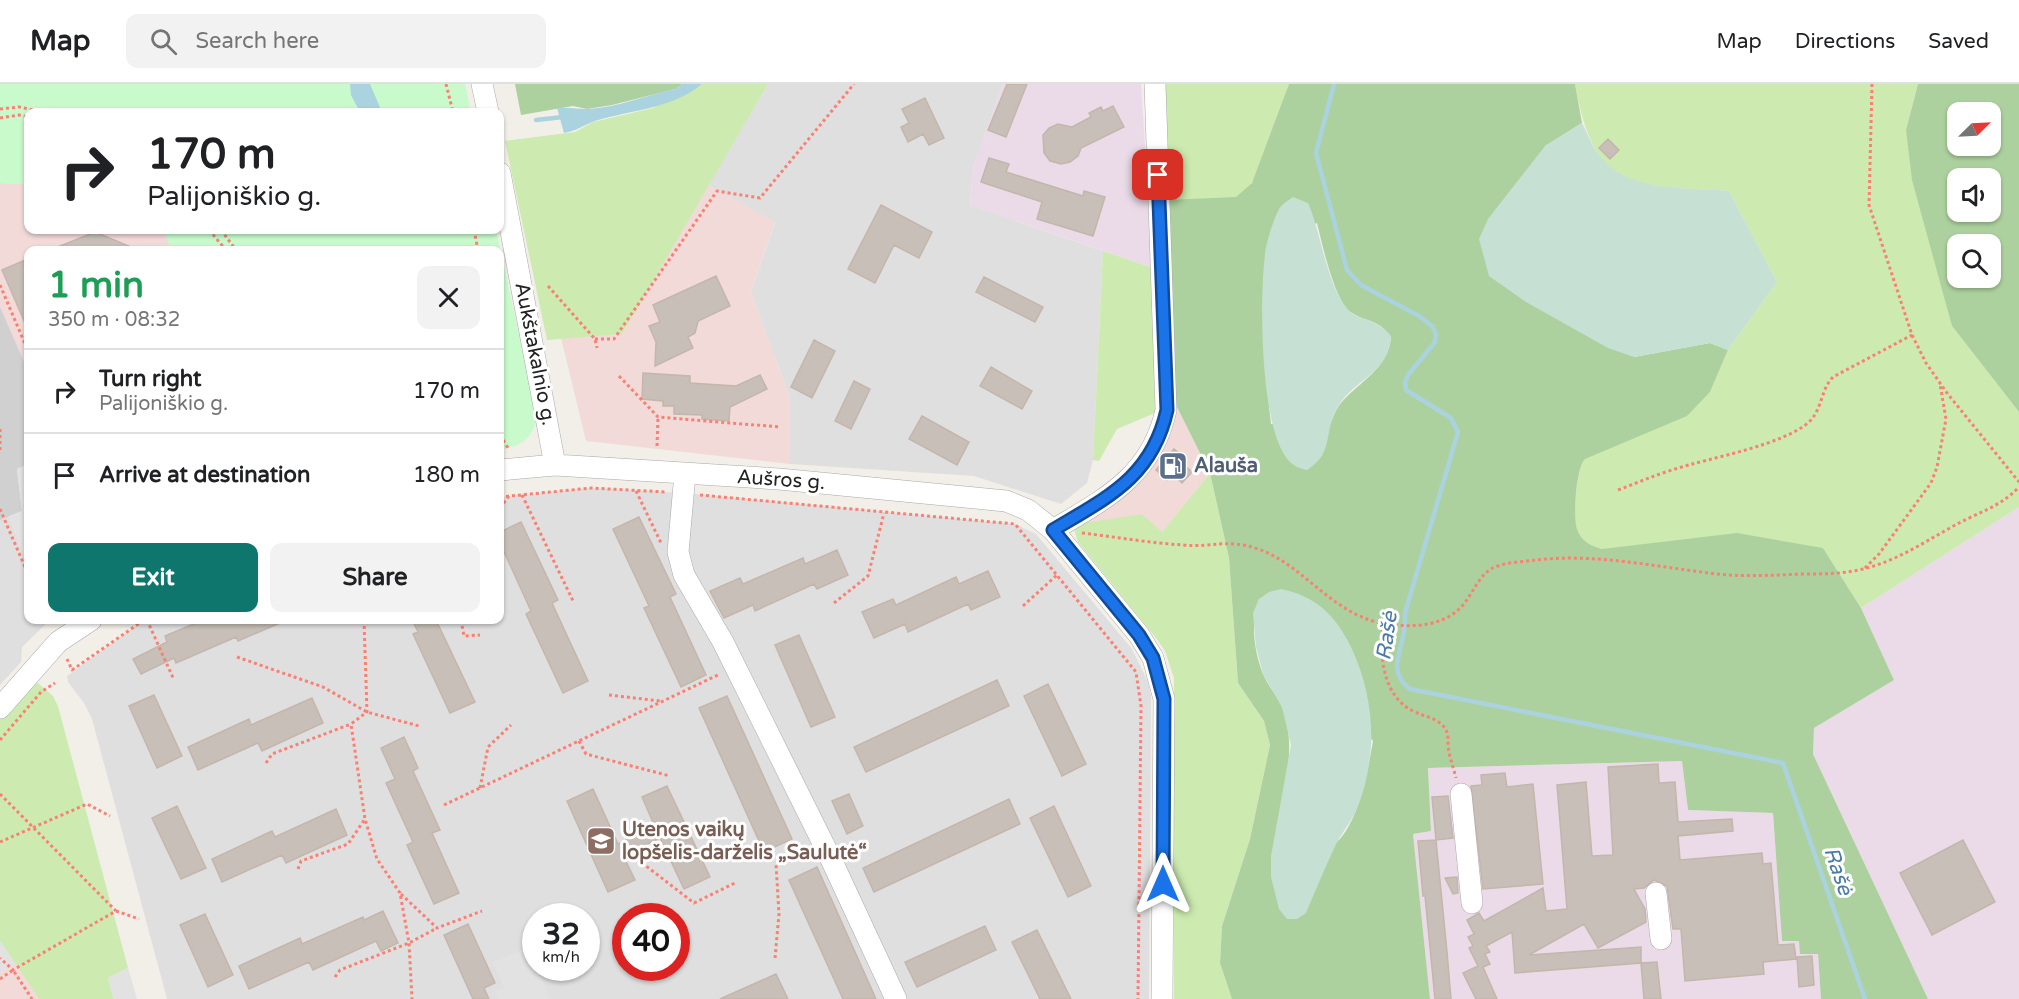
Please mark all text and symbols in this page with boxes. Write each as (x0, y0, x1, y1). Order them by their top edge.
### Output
search box (126, 14, 546, 68)
text: Map (30, 24, 90, 58)
icon: search (147, 25, 180, 58)
text: Search here (195, 28, 319, 54)
text: Map (1716, 29, 1762, 54)
text: Directions (1795, 29, 1895, 54)
text: Saved (1928, 29, 1989, 54)
north arrow (1947, 102, 2001, 156)
map controls (1947, 102, 2001, 288)
text: 170 m (147, 129, 276, 180)
icon: right (48, 132, 126, 210)
pin (1132, 149, 1183, 200)
icon: arrive (1141, 158, 1174, 191)
button: sound (1947, 168, 2001, 222)
text: Palijoniškio g. (147, 180, 321, 213)
button: search (1947, 234, 2001, 288)
text: 1 min (48, 264, 144, 307)
button: close (417, 266, 480, 329)
street label: Aukštakalnio g. (509, 280, 561, 428)
text: 350 m · 08:32 (48, 308, 180, 332)
text: Turn right (99, 366, 201, 392)
icon: right (48, 375, 81, 408)
text: 170 m (413, 378, 480, 404)
text: Palijoniškio g. (99, 392, 228, 416)
fuel station icon: Alauša (1157, 450, 1189, 482)
place label: Alauša (1194, 454, 1258, 478)
icon: arrive (48, 459, 81, 492)
text: Arrive at destination (99, 462, 310, 488)
text: 180 m (413, 462, 480, 488)
street label: Aušros g. (736, 465, 826, 495)
button: Exit (48, 543, 258, 612)
button: Share (270, 543, 480, 612)
water label: Rašė (1371, 609, 1403, 662)
place label: Utenos vaikų lopšelis-darželis „Saulutė“ (622, 818, 867, 865)
school or university icon: Utenos vaikų lopšelis-darželis „Saulutė“ (585, 825, 617, 857)
water label: Rašė (1818, 844, 1858, 899)
position arrow (1131, 852, 1195, 916)
speed limit sign: 40 (612, 903, 690, 981)
text: 32 (542, 916, 580, 953)
text: km/h (542, 948, 580, 966)

